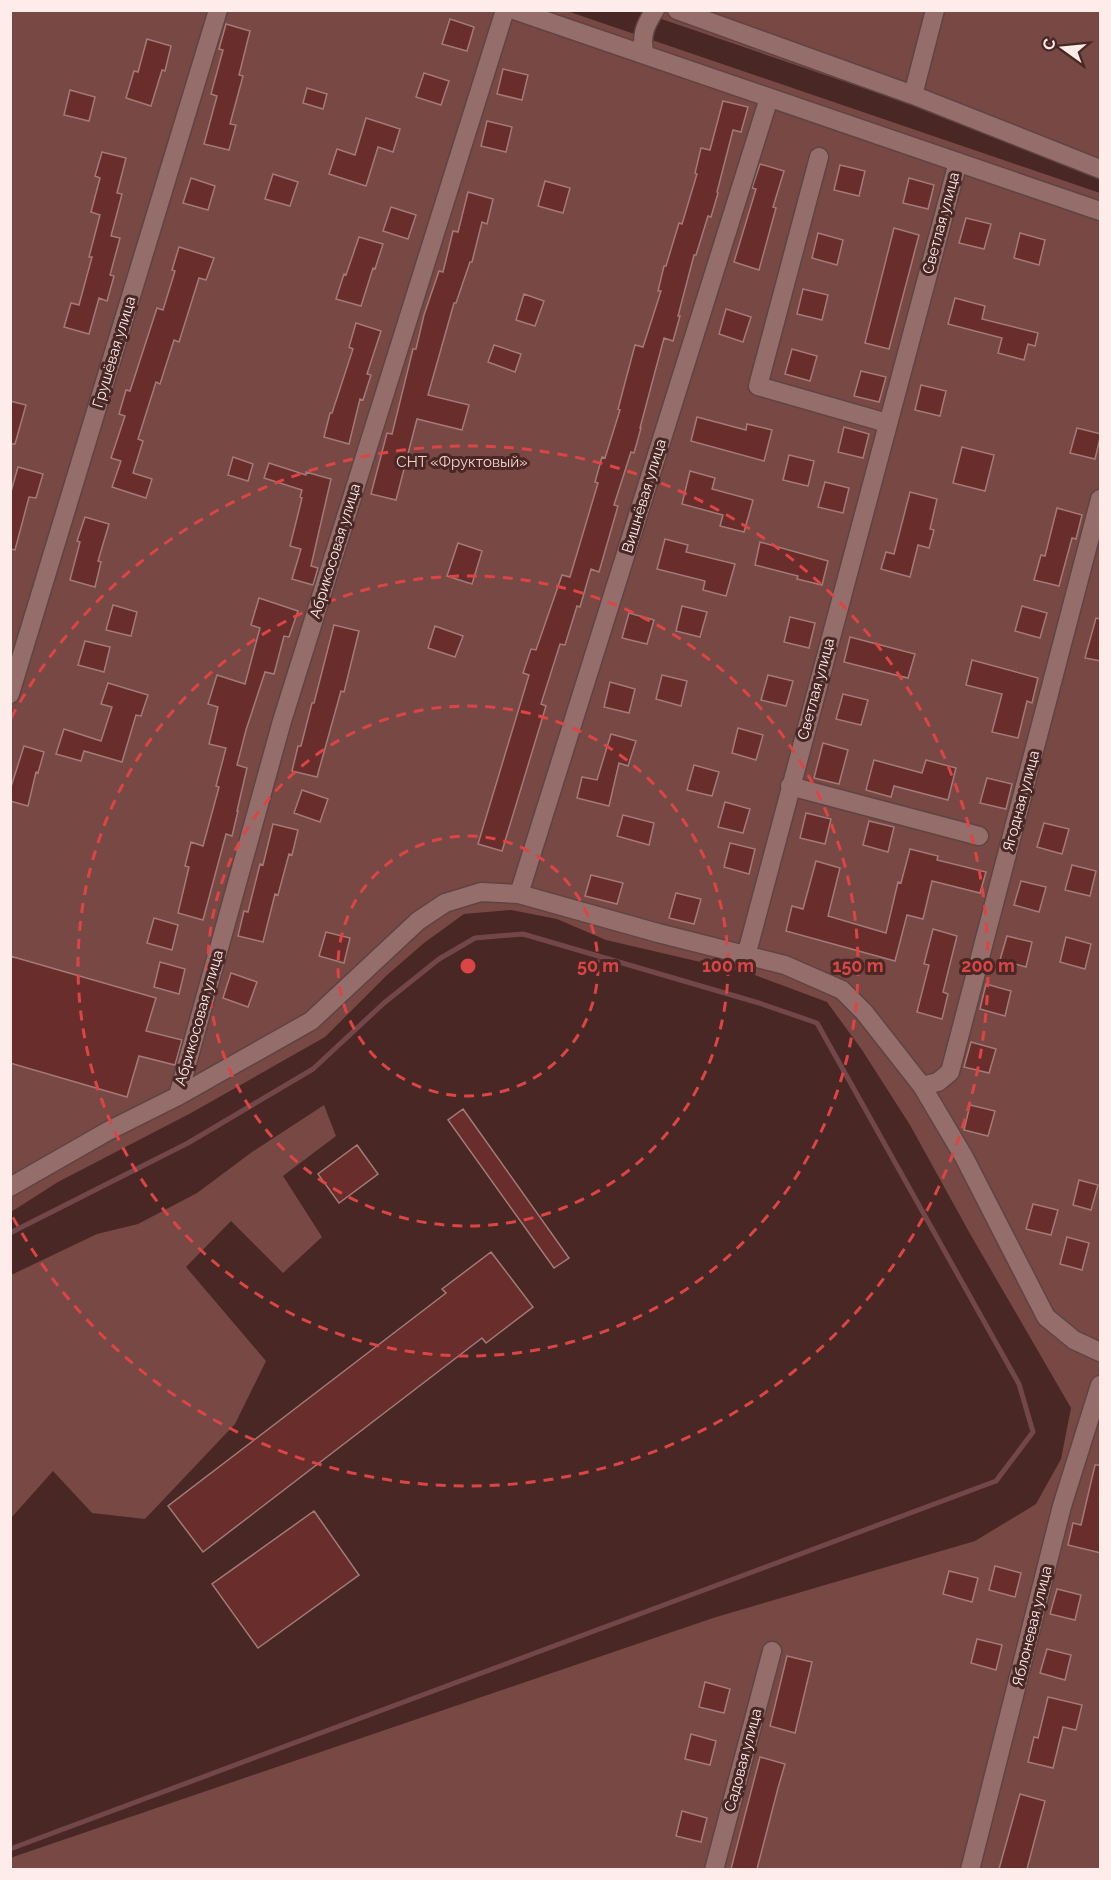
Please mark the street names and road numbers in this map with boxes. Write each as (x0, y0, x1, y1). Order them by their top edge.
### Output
street label: Светлая улица (919, 170, 963, 276)
street label: Грушёвая улица (89, 294, 139, 410)
street label: Вишнёвая улица (618, 437, 670, 555)
street label: Абрикосовая улица (306, 481, 364, 621)
street label: Светлая улица (794, 636, 838, 742)
street label: Ягодная улица (999, 749, 1043, 853)
street label: Абрикосовая улица (171, 948, 227, 1088)
street label: Яблоневая улица (1008, 1564, 1056, 1688)
street label: Садовая улица (721, 1707, 765, 1813)

